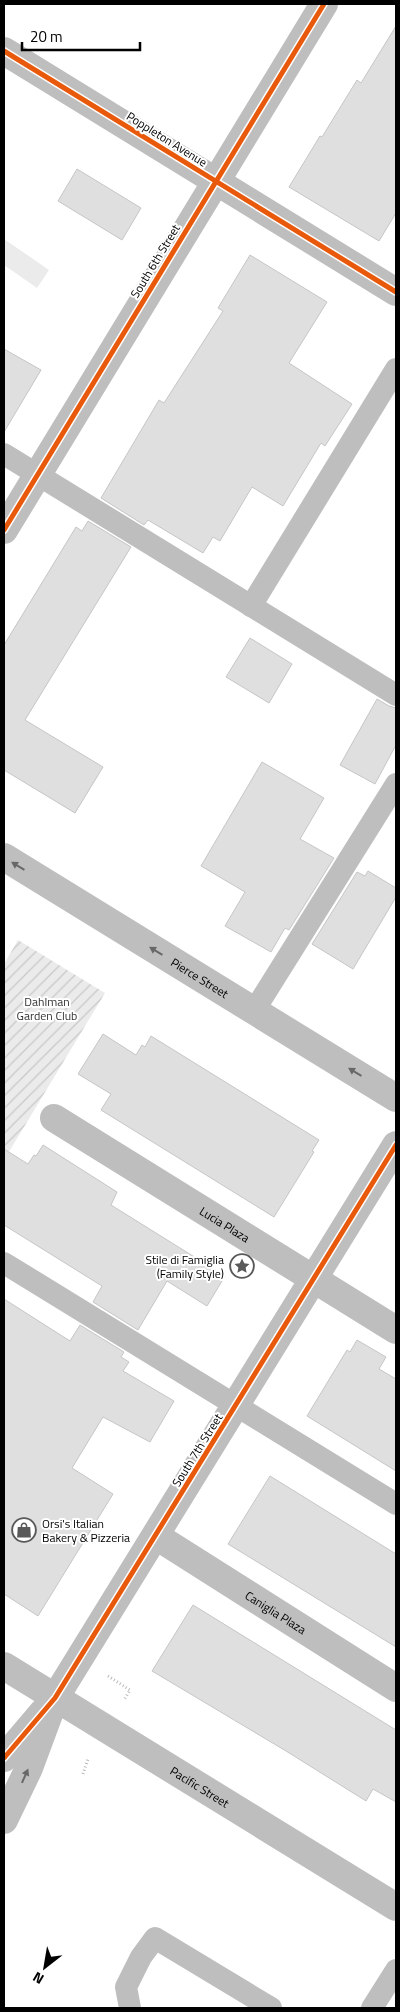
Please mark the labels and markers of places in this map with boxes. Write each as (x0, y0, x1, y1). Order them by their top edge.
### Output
place label: Stile di Famiglia (Family Style) (146, 1250, 224, 1283)
place icon: Stile di Famiglia (Family Style) (229, 1253, 255, 1279)
place label: Orsi's Italian Bakery & Pizzeria (42, 1514, 130, 1547)
shop icon: Orsi's Italian Bakery & Pizzeria (11, 1517, 37, 1543)

